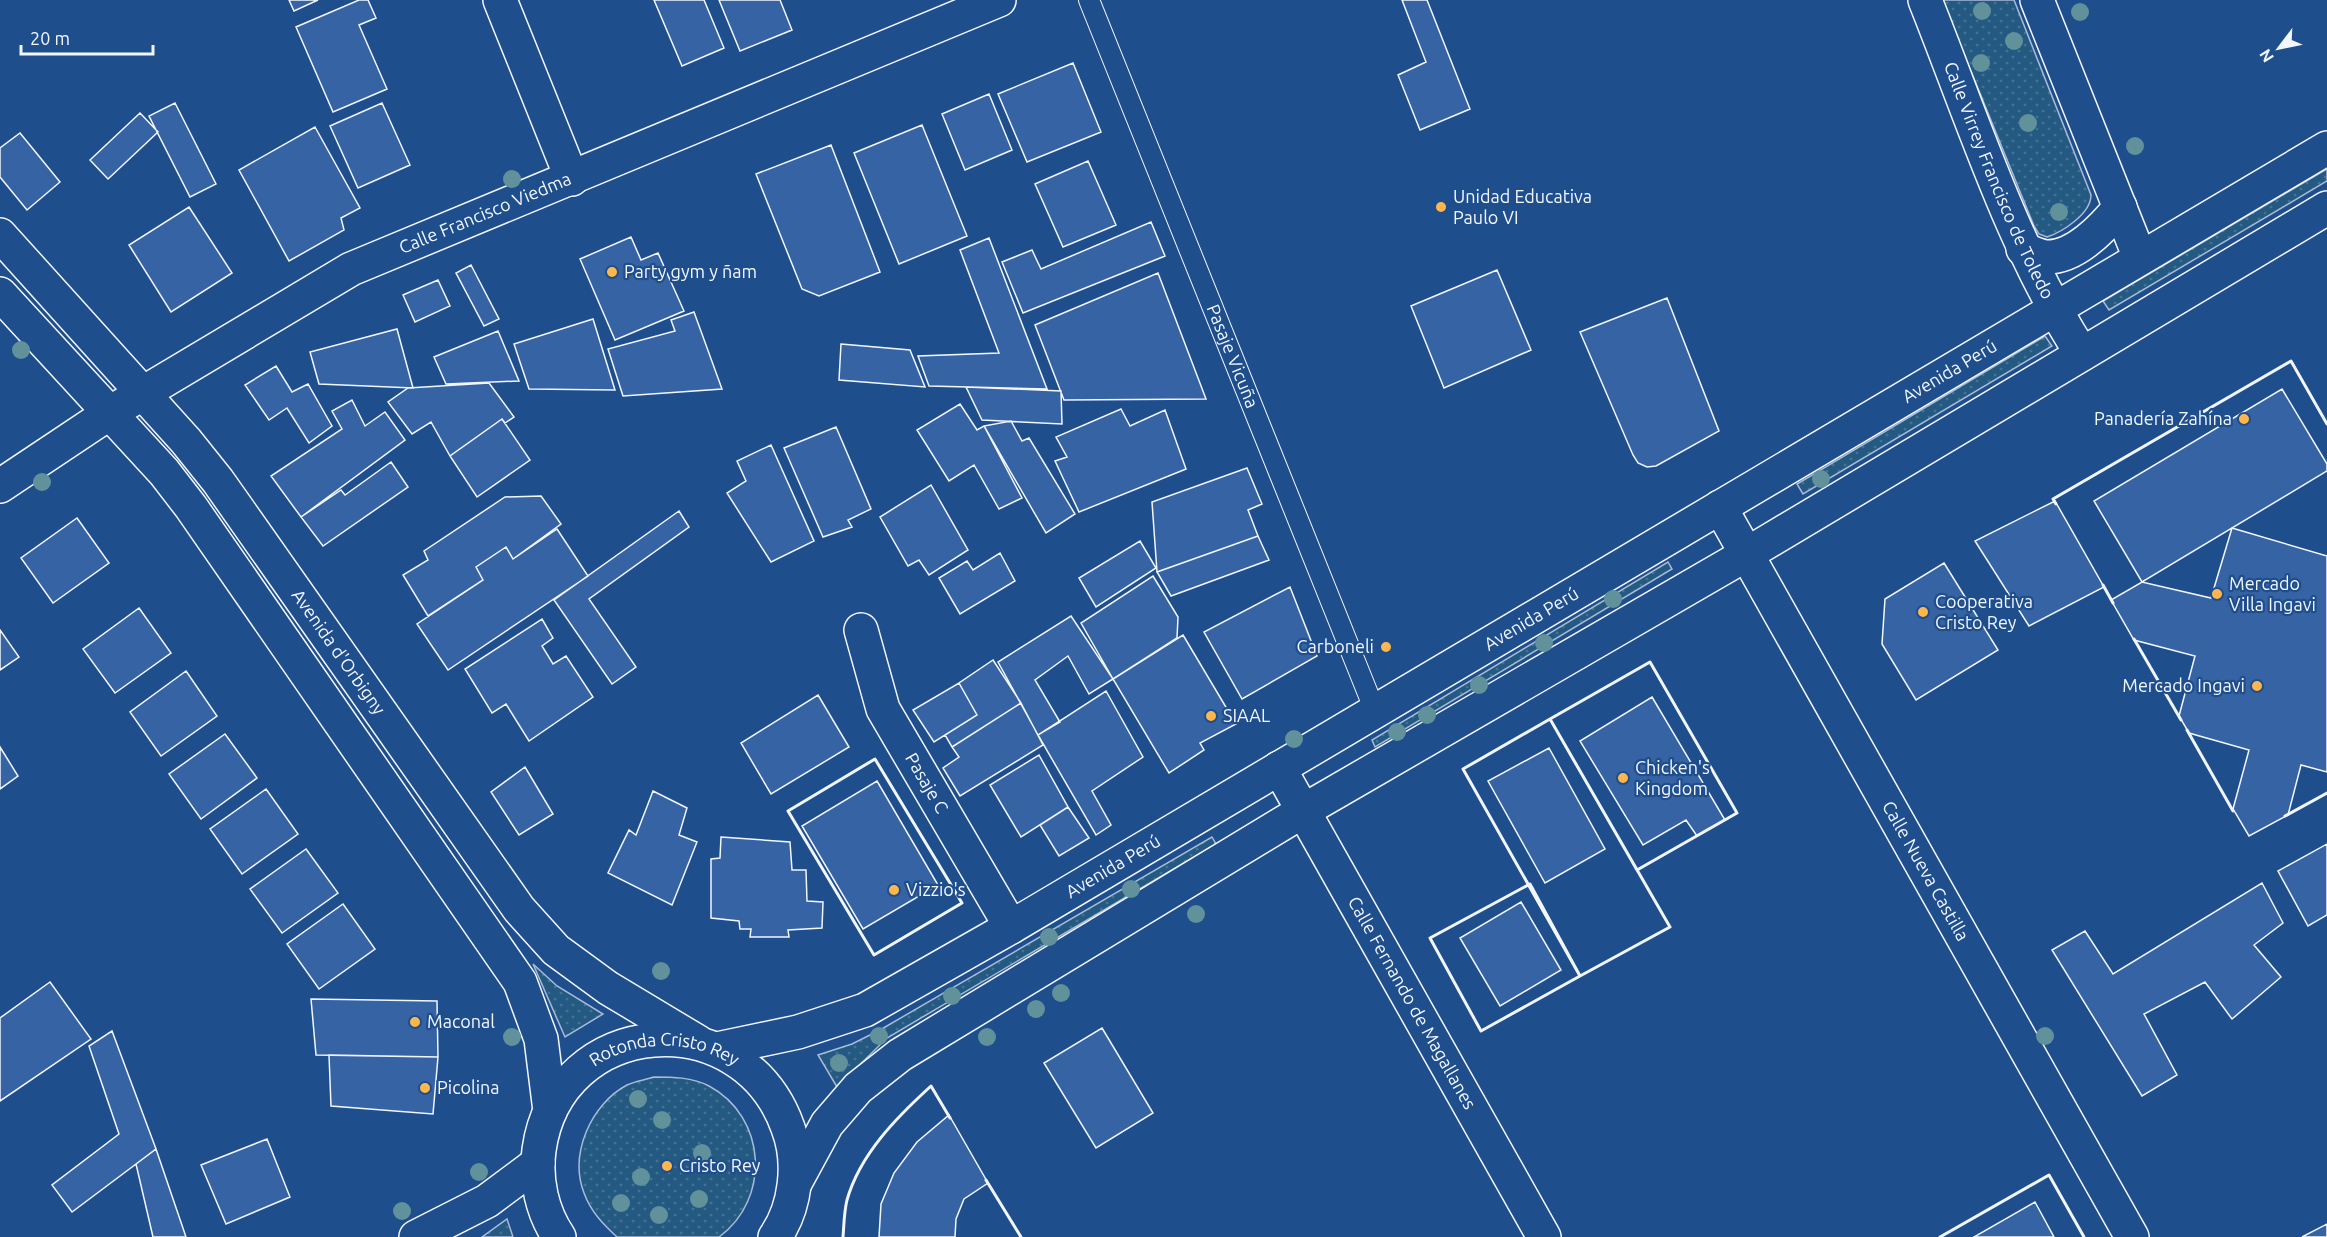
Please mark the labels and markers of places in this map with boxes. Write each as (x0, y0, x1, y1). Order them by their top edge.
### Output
place label: Unidad Educativa Paulo VI (1453, 186, 1592, 227)
marker: Unidad Educativa Paulo VI (1434, 200, 1448, 214)
place label: Party gym y ñam (624, 261, 757, 281)
marker: Party gym y ñam (605, 265, 619, 279)
place label: Panadería Zahína (2094, 408, 2232, 428)
marker: Panadería Zahína (2237, 412, 2251, 426)
place label: Mercado Villa Ingavi (2229, 573, 2316, 614)
marker: Mercado Villa Ingavi (2210, 587, 2224, 601)
place label: Cooperativa Cristo Rey (1935, 591, 2033, 632)
marker: Cooperativa Cristo Rey (1916, 605, 1930, 619)
place label: Carboneli (1297, 636, 1374, 656)
marker: Carboneli (1379, 640, 1393, 654)
place label: Mercado Ingavi (2122, 675, 2245, 695)
marker: Mercado Ingavi (2250, 679, 2264, 693)
place label: SIAAL (1223, 705, 1270, 725)
marker: SIAAL (1204, 709, 1218, 723)
place label: Chicken's Kingdom (1635, 757, 1710, 798)
marker: Chicken's Kingdom (1616, 771, 1630, 785)
place label: Vizzio's (906, 879, 966, 899)
marker: Vizzio's (887, 883, 901, 897)
place label: Maconal (427, 1011, 495, 1031)
marker: Maconal (408, 1015, 422, 1029)
place label: Picolina (437, 1077, 500, 1097)
marker: Picolina (418, 1081, 432, 1095)
place label: Cristo Rey (679, 1155, 761, 1175)
marker: Cristo Rey (660, 1159, 674, 1173)

